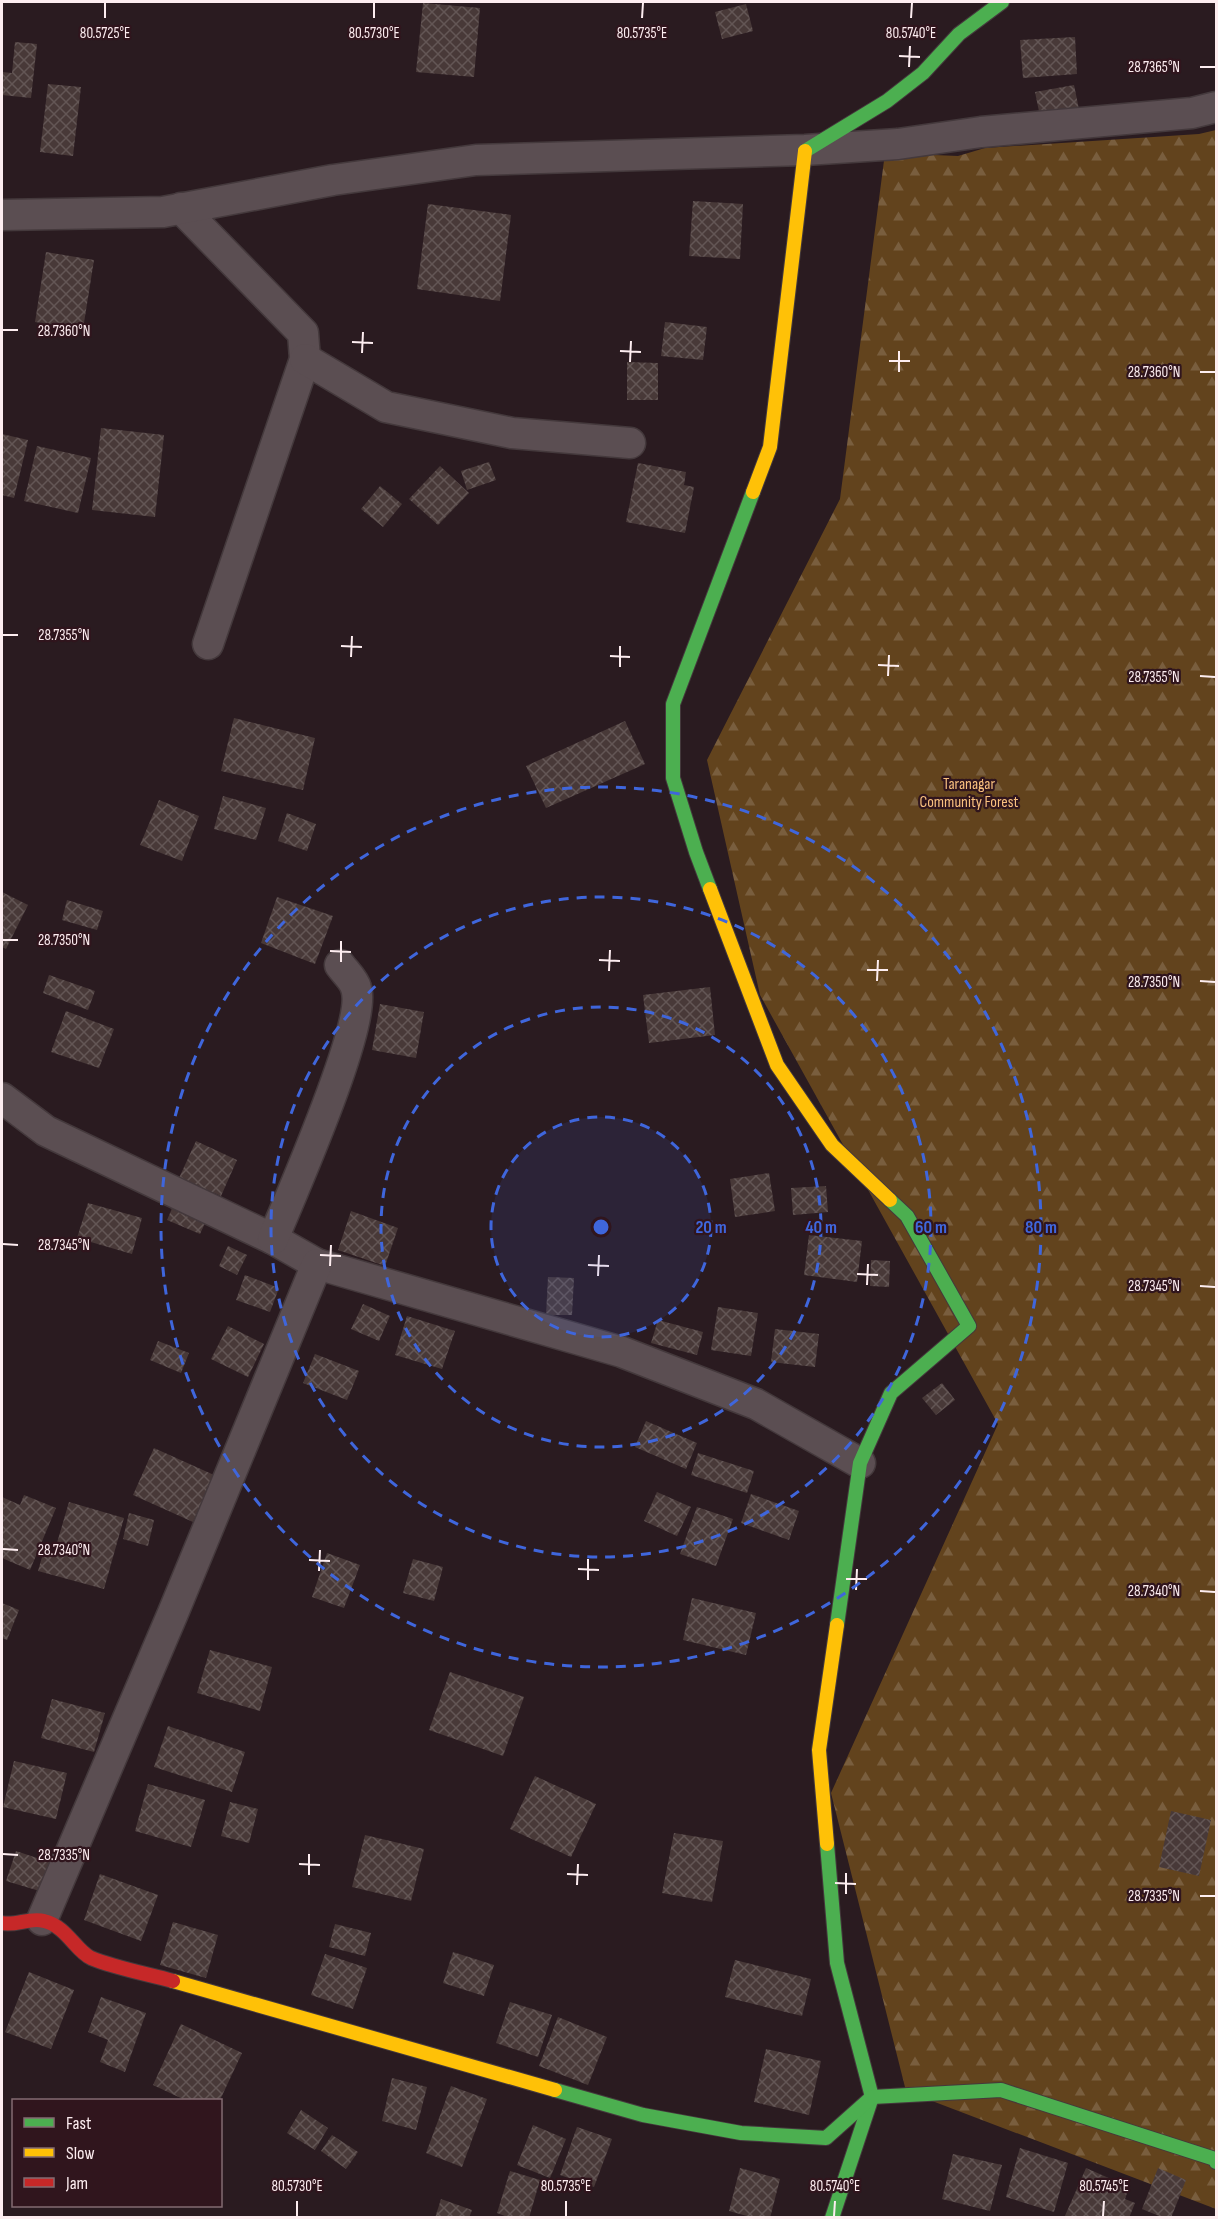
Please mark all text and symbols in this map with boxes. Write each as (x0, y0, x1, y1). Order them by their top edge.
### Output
text: 80.5725°E (80, 24, 130, 43)
text: 80.5730°E (348, 24, 400, 43)
text: 80.5735°E (617, 24, 667, 43)
text: 80.5740°E (886, 24, 936, 43)
text: 28.7365°N (1128, 58, 1180, 77)
text: 28.7360°N (38, 322, 90, 341)
text: 28.7360°N (1128, 363, 1180, 382)
text: 28.7355°N (38, 626, 90, 645)
text: 28.7355°N (1128, 668, 1180, 687)
park label: Taranagar Community Forest (920, 775, 1019, 812)
text: 28.7350°N (38, 931, 90, 950)
text: 28.7350°N (1128, 973, 1180, 992)
centre of rings (591, 1217, 611, 1237)
text: 20 m (695, 1217, 727, 1238)
text: 40 m (805, 1217, 837, 1238)
text: 60 m (915, 1217, 947, 1238)
text: 80 m (1025, 1217, 1057, 1238)
text: 28.7345°N (38, 1236, 90, 1255)
text: 28.7345°N (1128, 1277, 1180, 1296)
text: 28.7340°N (38, 1541, 90, 1560)
text: 28.7340°N (1128, 1582, 1180, 1601)
text: 28.7335°N (38, 1846, 90, 1865)
text: 28.7335°N (1128, 1887, 1180, 1906)
legend (12, 2099, 222, 2207)
text: Fast (66, 2113, 92, 2134)
text: Slow (66, 2143, 95, 2164)
text: Jam (65, 2173, 88, 2194)
text: 80.5730°E (271, 2177, 323, 2196)
text: 80.5735°E (541, 2177, 591, 2196)
text: 80.5740°E (810, 2177, 860, 2196)
text: 80.5745°E (1079, 2177, 1129, 2196)

